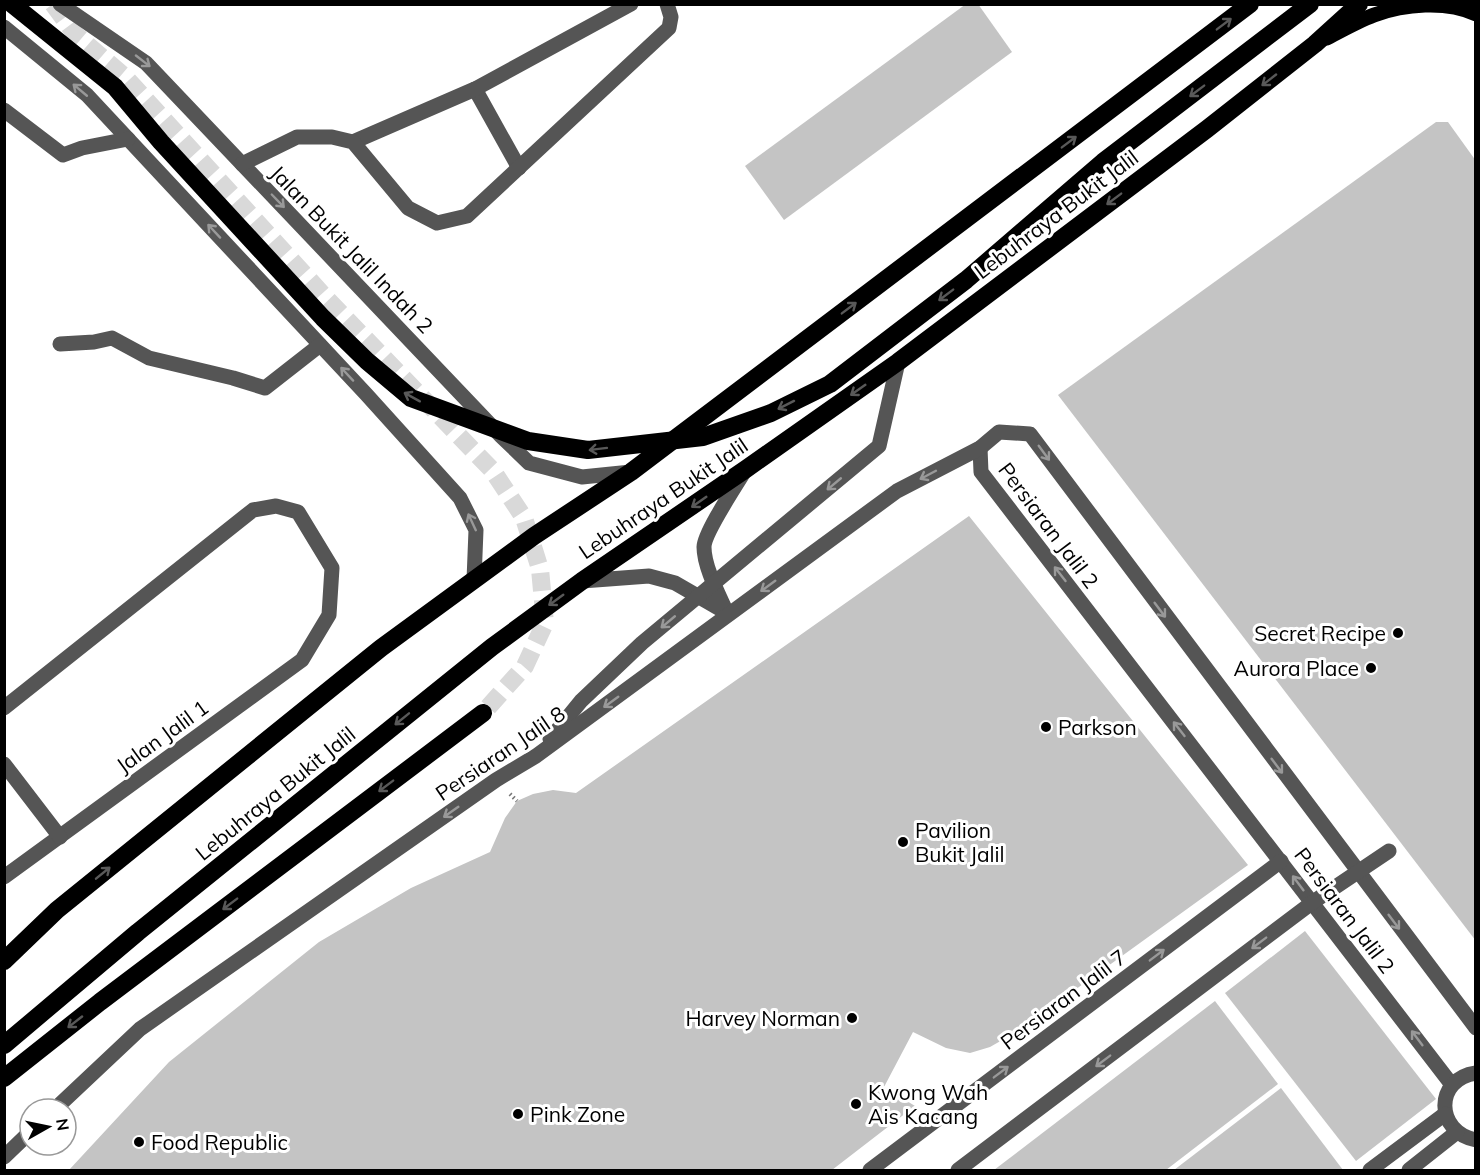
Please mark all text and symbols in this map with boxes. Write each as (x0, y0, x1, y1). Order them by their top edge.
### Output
one-way arrow (1216, 18, 1232, 31)
one-way arrow (134, 55, 150, 68)
one-way arrow (1262, 73, 1277, 87)
one-way arrow (72, 83, 88, 96)
one-way arrow (1189, 84, 1205, 97)
one-way arrow (1060, 135, 1076, 148)
street label: Lebuhraya Bukit Jalil (969, 144, 1143, 284)
street label: Jalan Bukit Jalil Indah 2 (265, 160, 439, 338)
one-way arrow (1107, 193, 1123, 205)
one-way arrow (271, 194, 285, 209)
one-way arrow (207, 224, 221, 239)
one-way arrow (939, 288, 955, 301)
one-way arrow (841, 301, 857, 314)
one-way arrow (340, 366, 355, 381)
one-way arrow (851, 384, 867, 396)
one-way arrow (404, 390, 421, 402)
one-way arrow (778, 400, 796, 411)
street label: Lebuhraya Bukit Jalil (574, 432, 752, 564)
one-way arrow (589, 444, 608, 455)
one-way arrow (1038, 445, 1050, 461)
street label: Persiaran Jalil 2 (993, 457, 1105, 593)
one-way arrow (920, 469, 937, 481)
one-way arrow (826, 477, 842, 490)
one-way arrow (691, 496, 707, 508)
one-way arrow (465, 514, 477, 532)
one-way arrow (1054, 567, 1067, 583)
one-way arrow (761, 580, 777, 592)
one-way arrow (549, 594, 565, 606)
one-way arrow (1154, 601, 1166, 617)
one-way arrow (660, 615, 676, 628)
place label: Secret Recipe (1254, 620, 1386, 646)
marker: Secret Recipe (1391, 626, 1405, 640)
place label: Aurora Place (1233, 655, 1359, 681)
marker: Aurora Place (1364, 661, 1378, 675)
street label: Jalan Jalil 1 (111, 694, 213, 778)
one-way arrow (604, 695, 620, 708)
street label: Persiaran Jalil 8 (430, 700, 570, 806)
one-way arrow (395, 712, 410, 726)
place label: Parkson (1058, 714, 1137, 740)
street label: Lebuhraya Bukit Jalil (190, 720, 360, 866)
marker: Parkson (1039, 720, 1053, 734)
one-way arrow (1173, 721, 1186, 737)
one-way arrow (1271, 757, 1283, 773)
one-way arrow (378, 780, 394, 793)
one-way arrow (443, 806, 459, 818)
place label: Pavilion Bukit Jalil (915, 817, 1005, 867)
marker: Pavilion Bukit Jalil (896, 835, 910, 849)
street label: Persiaran Jalil 2 (1289, 842, 1401, 978)
one-way arrow (95, 867, 111, 880)
one-way arrow (1292, 875, 1305, 891)
one-way arrow (223, 898, 239, 910)
one-way arrow (1388, 913, 1401, 929)
one-way arrow (1251, 937, 1267, 950)
street label: Persiaran Jalil 7 (995, 943, 1131, 1055)
one-way arrow (1148, 949, 1164, 961)
place label: Harvey Norman (685, 1005, 840, 1031)
marker: Harvey Norman (845, 1011, 859, 1025)
one-way arrow (67, 1016, 83, 1029)
one-way arrow (1410, 1031, 1423, 1047)
one-way arrow (1096, 1054, 1112, 1067)
one-way arrow (992, 1066, 1008, 1079)
place label: Kwong Wah Ais Kacang (868, 1079, 988, 1129)
north arrow (18, 1097, 78, 1157)
marker: Kwong Wah Ais Kacang (849, 1097, 863, 1111)
place label: Pink Zone (530, 1101, 625, 1127)
marker: Pink Zone (511, 1107, 525, 1121)
text: N (52, 1117, 74, 1132)
place label: Food Republic (151, 1129, 288, 1155)
marker: Food Republic (132, 1135, 146, 1149)

